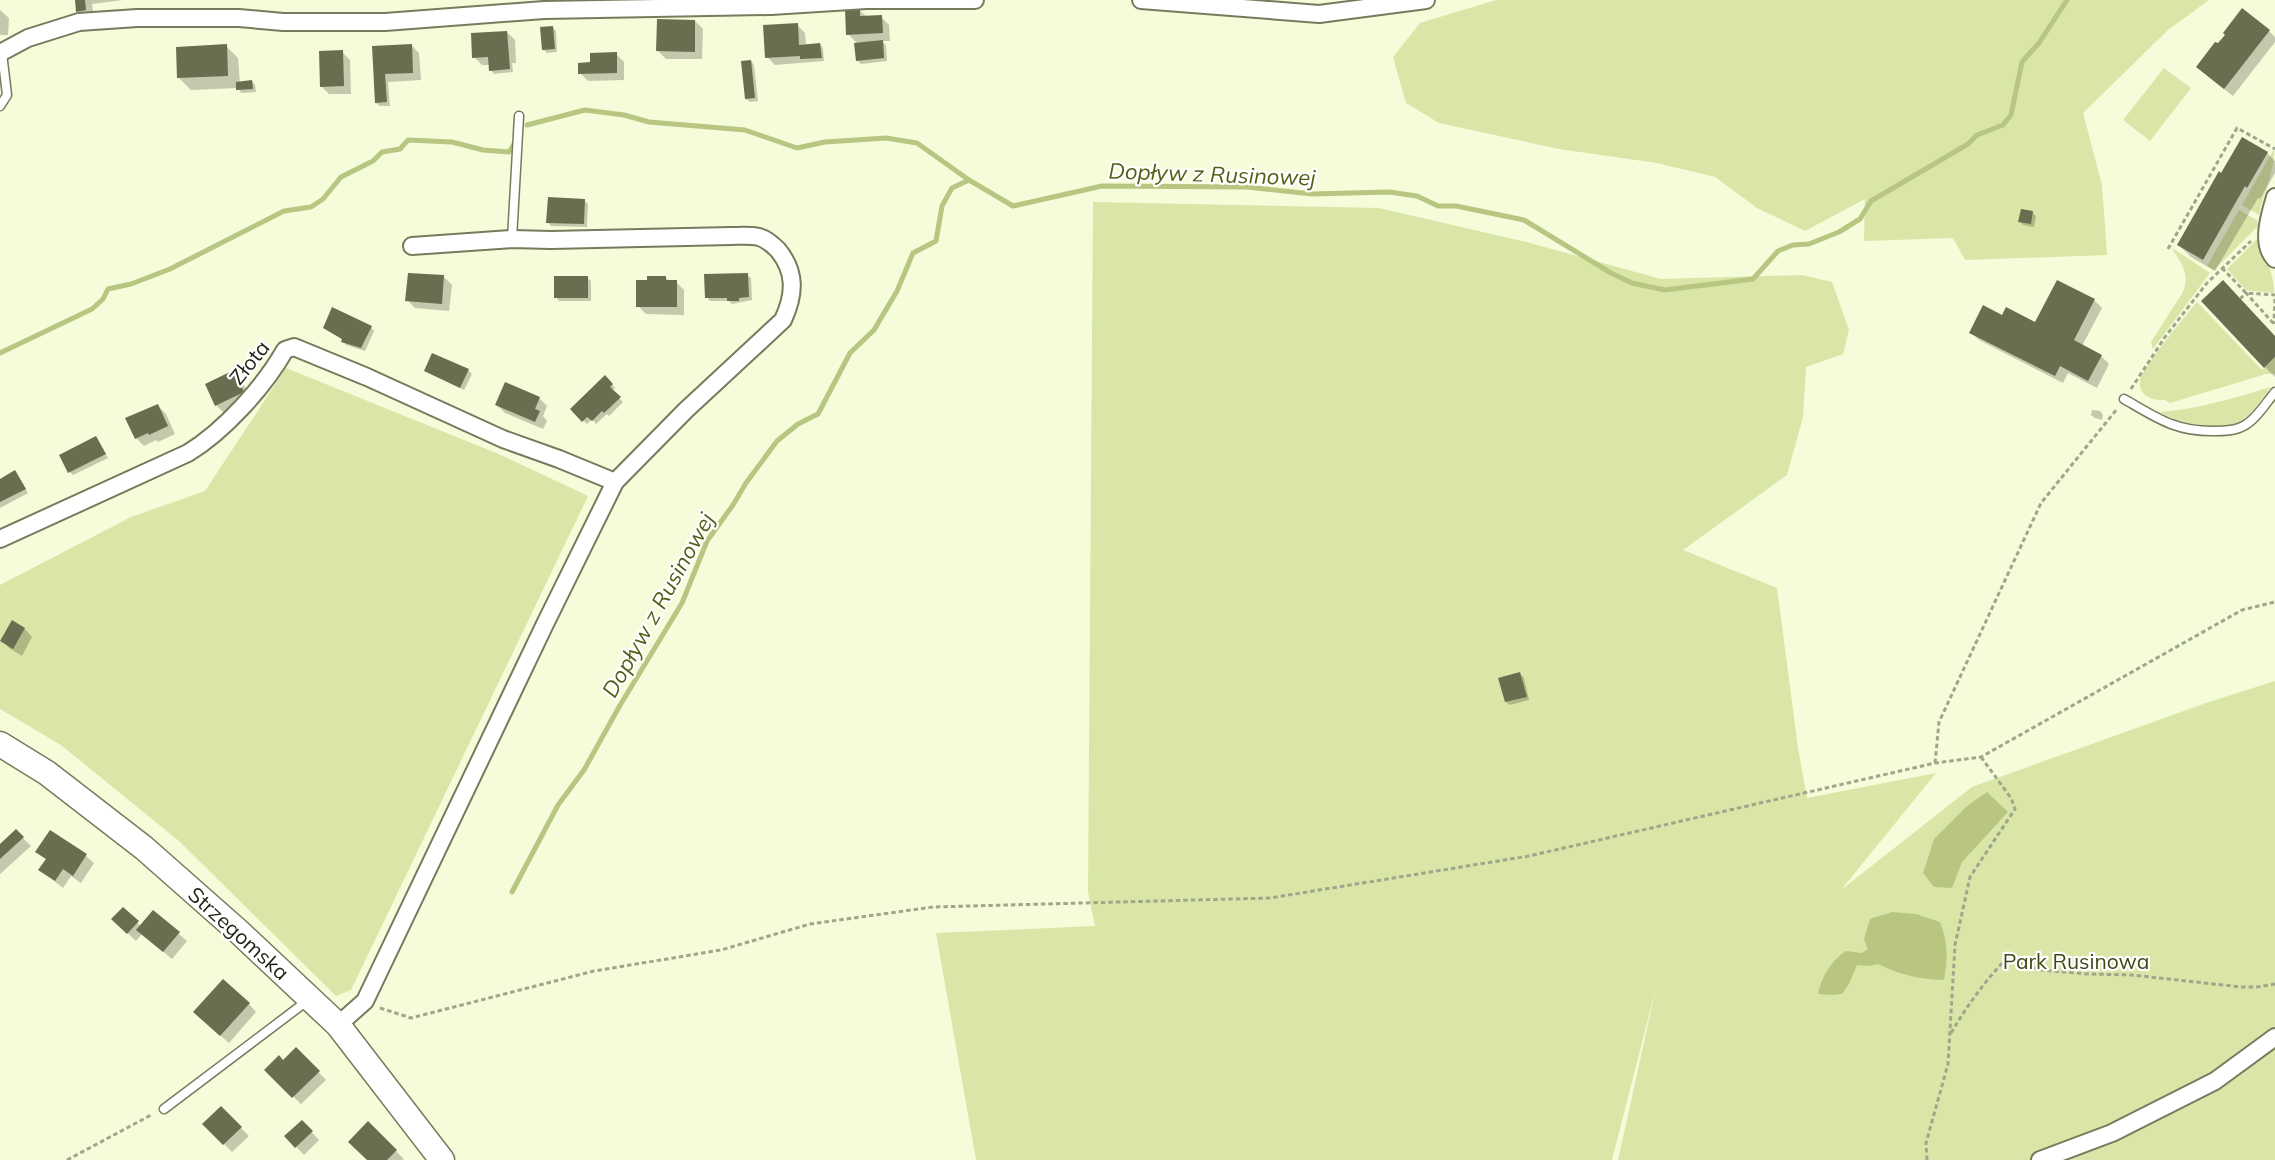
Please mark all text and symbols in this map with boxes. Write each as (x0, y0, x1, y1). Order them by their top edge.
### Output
water label: Dopływ z Rusinowej (1108, 156, 1317, 192)
street label: Złota (223, 335, 275, 389)
water label: Dopływ z Rusinowej (596, 507, 721, 702)
street label: Strzegomska (183, 881, 295, 985)
park label: Park Rusinowa (2003, 948, 2149, 974)

